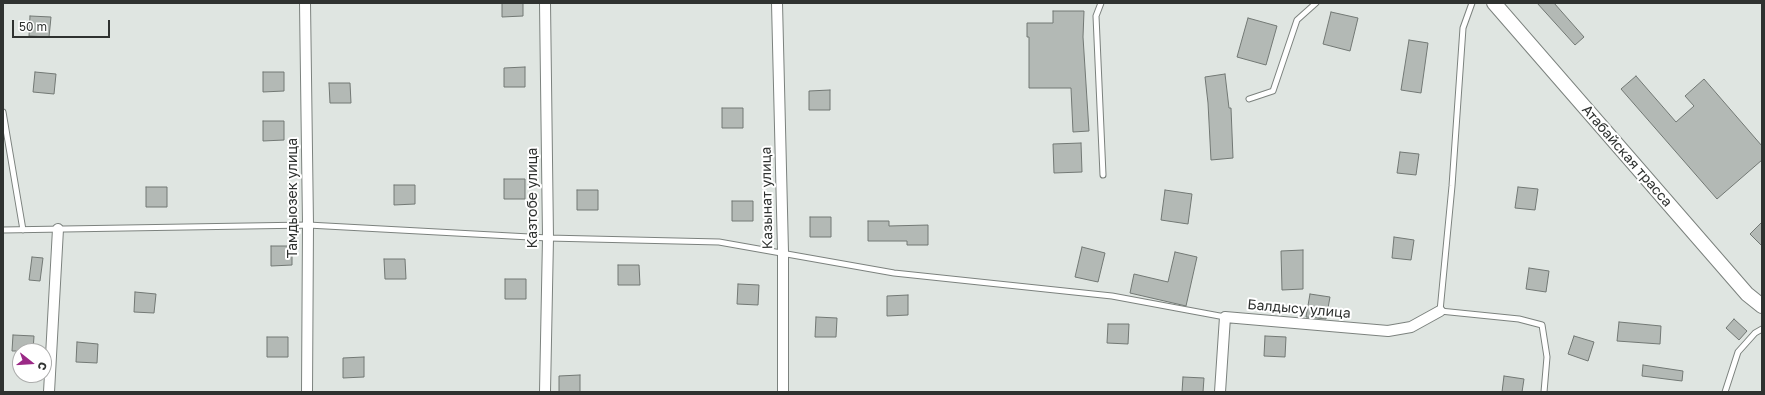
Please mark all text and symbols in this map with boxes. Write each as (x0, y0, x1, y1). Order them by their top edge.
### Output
scale bar (14, 12, 112, 38)
text: 50 m (19, 19, 47, 34)
street label: Атабайская трасса (1578, 102, 1676, 210)
street label: Тамдыозек улица (285, 138, 301, 258)
street label: Казынат улица (758, 146, 776, 250)
street label: Казтобе улица (525, 148, 541, 248)
street label: Балдысу улица (1247, 296, 1351, 322)
north arrow (12, 343, 52, 383)
text: С (36, 361, 50, 372)

